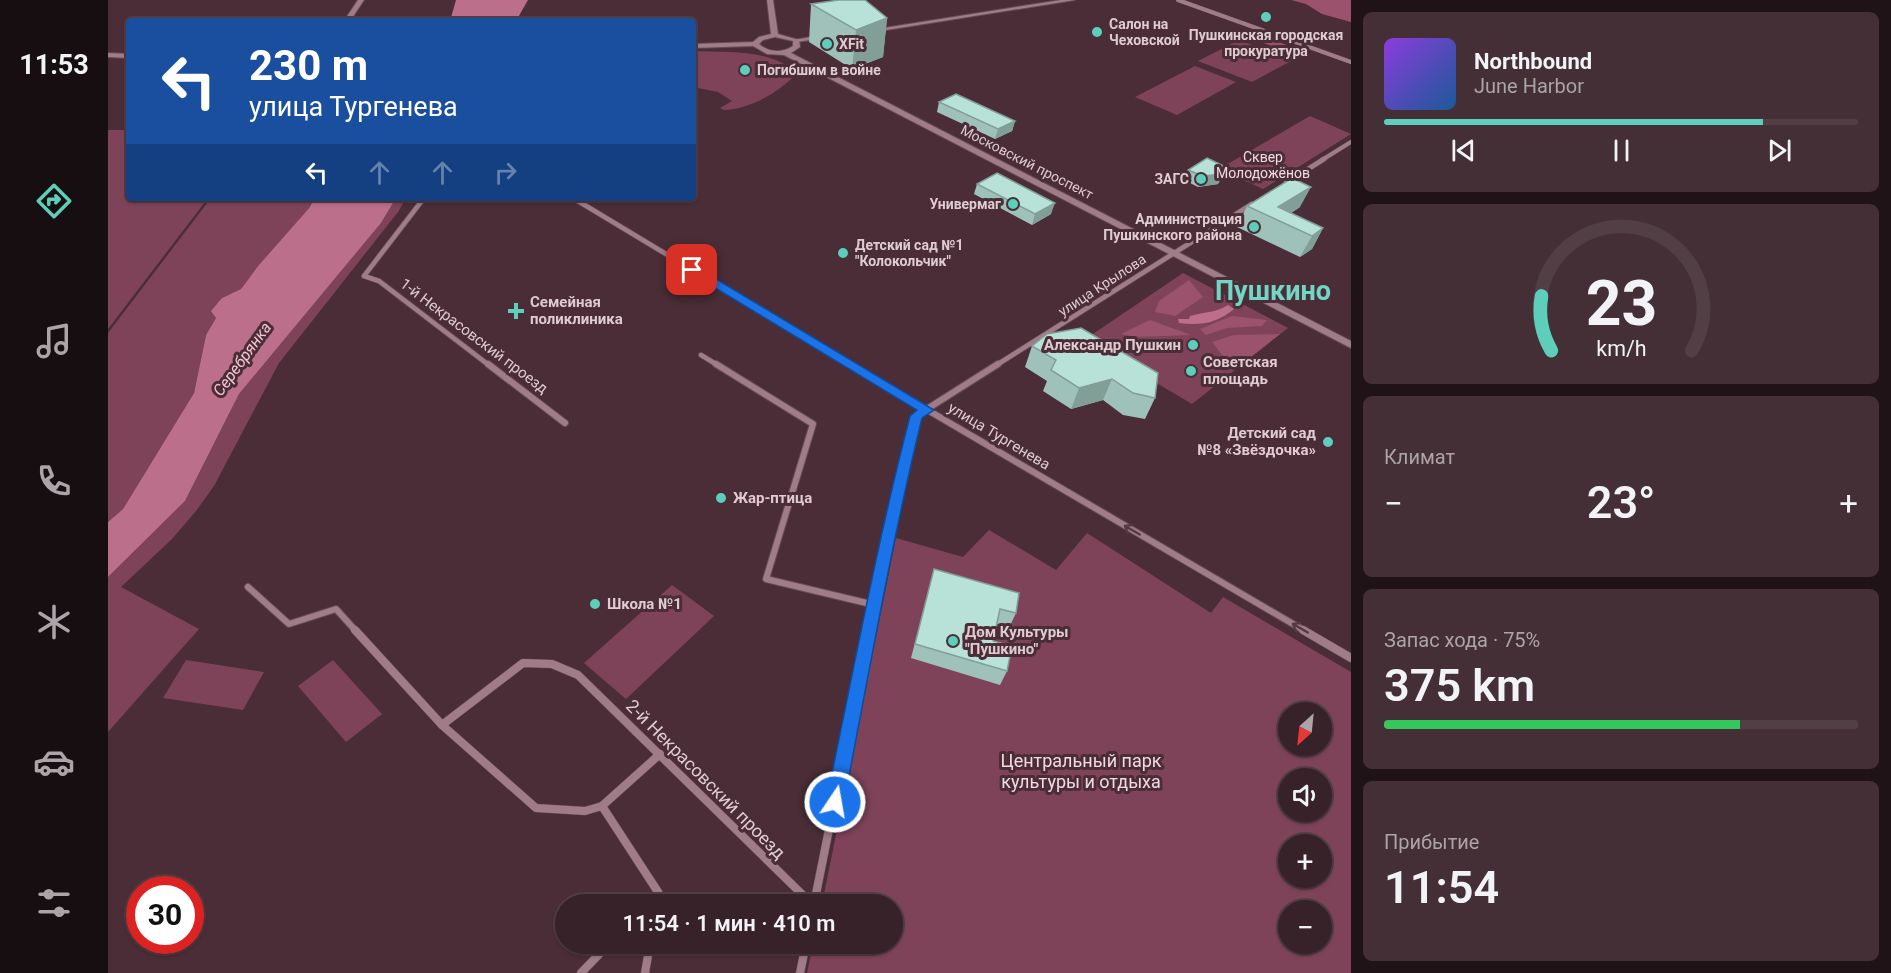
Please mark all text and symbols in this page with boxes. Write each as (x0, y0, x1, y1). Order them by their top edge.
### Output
marker: Пушкинская городская прокуратура (1259, 10, 1273, 24)
place label: Салон на Чеховской (1109, 16, 1180, 48)
marker: Салон на Чеховской (1090, 25, 1104, 39)
place label: Пушкинская городская прокуратура (1189, 27, 1343, 59)
place label: XFit (839, 36, 864, 52)
marker: XFit (820, 37, 834, 51)
text: 230 m (249, 41, 368, 90)
icon: left (150, 42, 228, 120)
text: 11:53 (19, 49, 89, 81)
text: Northbound (1474, 49, 1592, 74)
place label: Погибшим в войне (757, 62, 881, 78)
marker: Погибшим в войне (738, 63, 752, 77)
text: June Harbor (1474, 74, 1584, 98)
text: улица Тургенева (249, 91, 458, 123)
street label: Московский проспект (958, 122, 1096, 203)
icon: previous (1447, 134, 1480, 167)
icon: pause (1605, 134, 1638, 167)
icon: next (1763, 134, 1796, 167)
park label: Сквер Молодожёнов (1216, 149, 1310, 181)
icon: left (300, 156, 333, 189)
icon: ahead (363, 156, 396, 189)
icon: ahead (426, 156, 459, 189)
icon: right (489, 156, 522, 189)
place label: ЗАГС (1154, 171, 1189, 187)
marker: ЗАГС (1194, 172, 1208, 186)
icon: directions (33, 180, 75, 222)
place label: Универмаг (930, 196, 1001, 212)
marker: Универмаг (1006, 197, 1020, 211)
place label: Администрация Пушкинского района (1103, 211, 1243, 243)
marker: Администрация Пушкинского района (1247, 220, 1261, 234)
place label: Детский сад №1 "Колокольчик" (855, 237, 963, 269)
pin (666, 244, 717, 295)
marker: Детский сад №1 "Колокольчик" (836, 246, 850, 260)
street label: улица Крылова (1055, 251, 1149, 319)
icon: arrive (675, 253, 708, 286)
text: 23 (1585, 267, 1657, 340)
street label: 1-й Некрасовский проезд (396, 274, 552, 398)
district label: Пушкино (1215, 275, 1331, 307)
place label: Семейная поликлиника (530, 293, 623, 328)
marker: Семейная поликлиника (507, 302, 525, 320)
water label: Серебрянка (209, 318, 275, 400)
icon: music (33, 320, 75, 362)
place label: Александр Пушкин (1044, 336, 1181, 354)
text: km/h (1596, 337, 1646, 362)
marker: Александр Пушкин (1186, 338, 1200, 352)
place label: Советская площадь (1203, 353, 1278, 388)
marker: Советская площадь (1184, 364, 1198, 378)
street label: улица Тургенева (945, 398, 1053, 474)
place label: Детский сад №8 «Звёздочка» (1197, 424, 1317, 459)
marker: Детский сад №8 «Звёздочка» (1321, 435, 1335, 449)
text: Климат (1384, 445, 1455, 469)
icon: phone (33, 460, 75, 502)
text: 23° (1587, 476, 1655, 529)
text: − (1384, 484, 1403, 523)
text: + (1839, 484, 1858, 523)
place label: Жар-птица (733, 489, 812, 507)
marker: Жар-птица (714, 491, 728, 505)
one-way arrow (1124, 524, 1141, 536)
place label: Школа №1 (607, 595, 682, 613)
marker: Школа №1 (588, 597, 602, 611)
icon: climate (33, 601, 75, 643)
one-way arrow (1292, 622, 1309, 634)
place label: Дом Культуры "Пушкино" (965, 623, 1069, 658)
text: Запас хода · 75% (1384, 628, 1540, 652)
marker: Дом Культуры "Пушкино" (946, 634, 960, 648)
text: 375 km (1384, 659, 1535, 712)
street label: 2-й Некрасовский проезд (622, 695, 790, 863)
north arrow (1278, 702, 1332, 756)
map controls (1278, 702, 1332, 954)
icon: car (33, 741, 75, 783)
park label: Центральный парк культуры и отдыха (1000, 750, 1162, 792)
button: sound (1278, 768, 1332, 822)
position arrow (803, 770, 867, 834)
text: Прибытие (1384, 830, 1479, 854)
button: + (1278, 834, 1332, 888)
text: 11:54 (1384, 861, 1499, 914)
speed limit sign: 30 (126, 876, 204, 954)
icon: filters (33, 882, 75, 924)
button: − (1278, 900, 1332, 954)
text: 11:54 · 1 мин · 410 m (623, 911, 835, 936)

